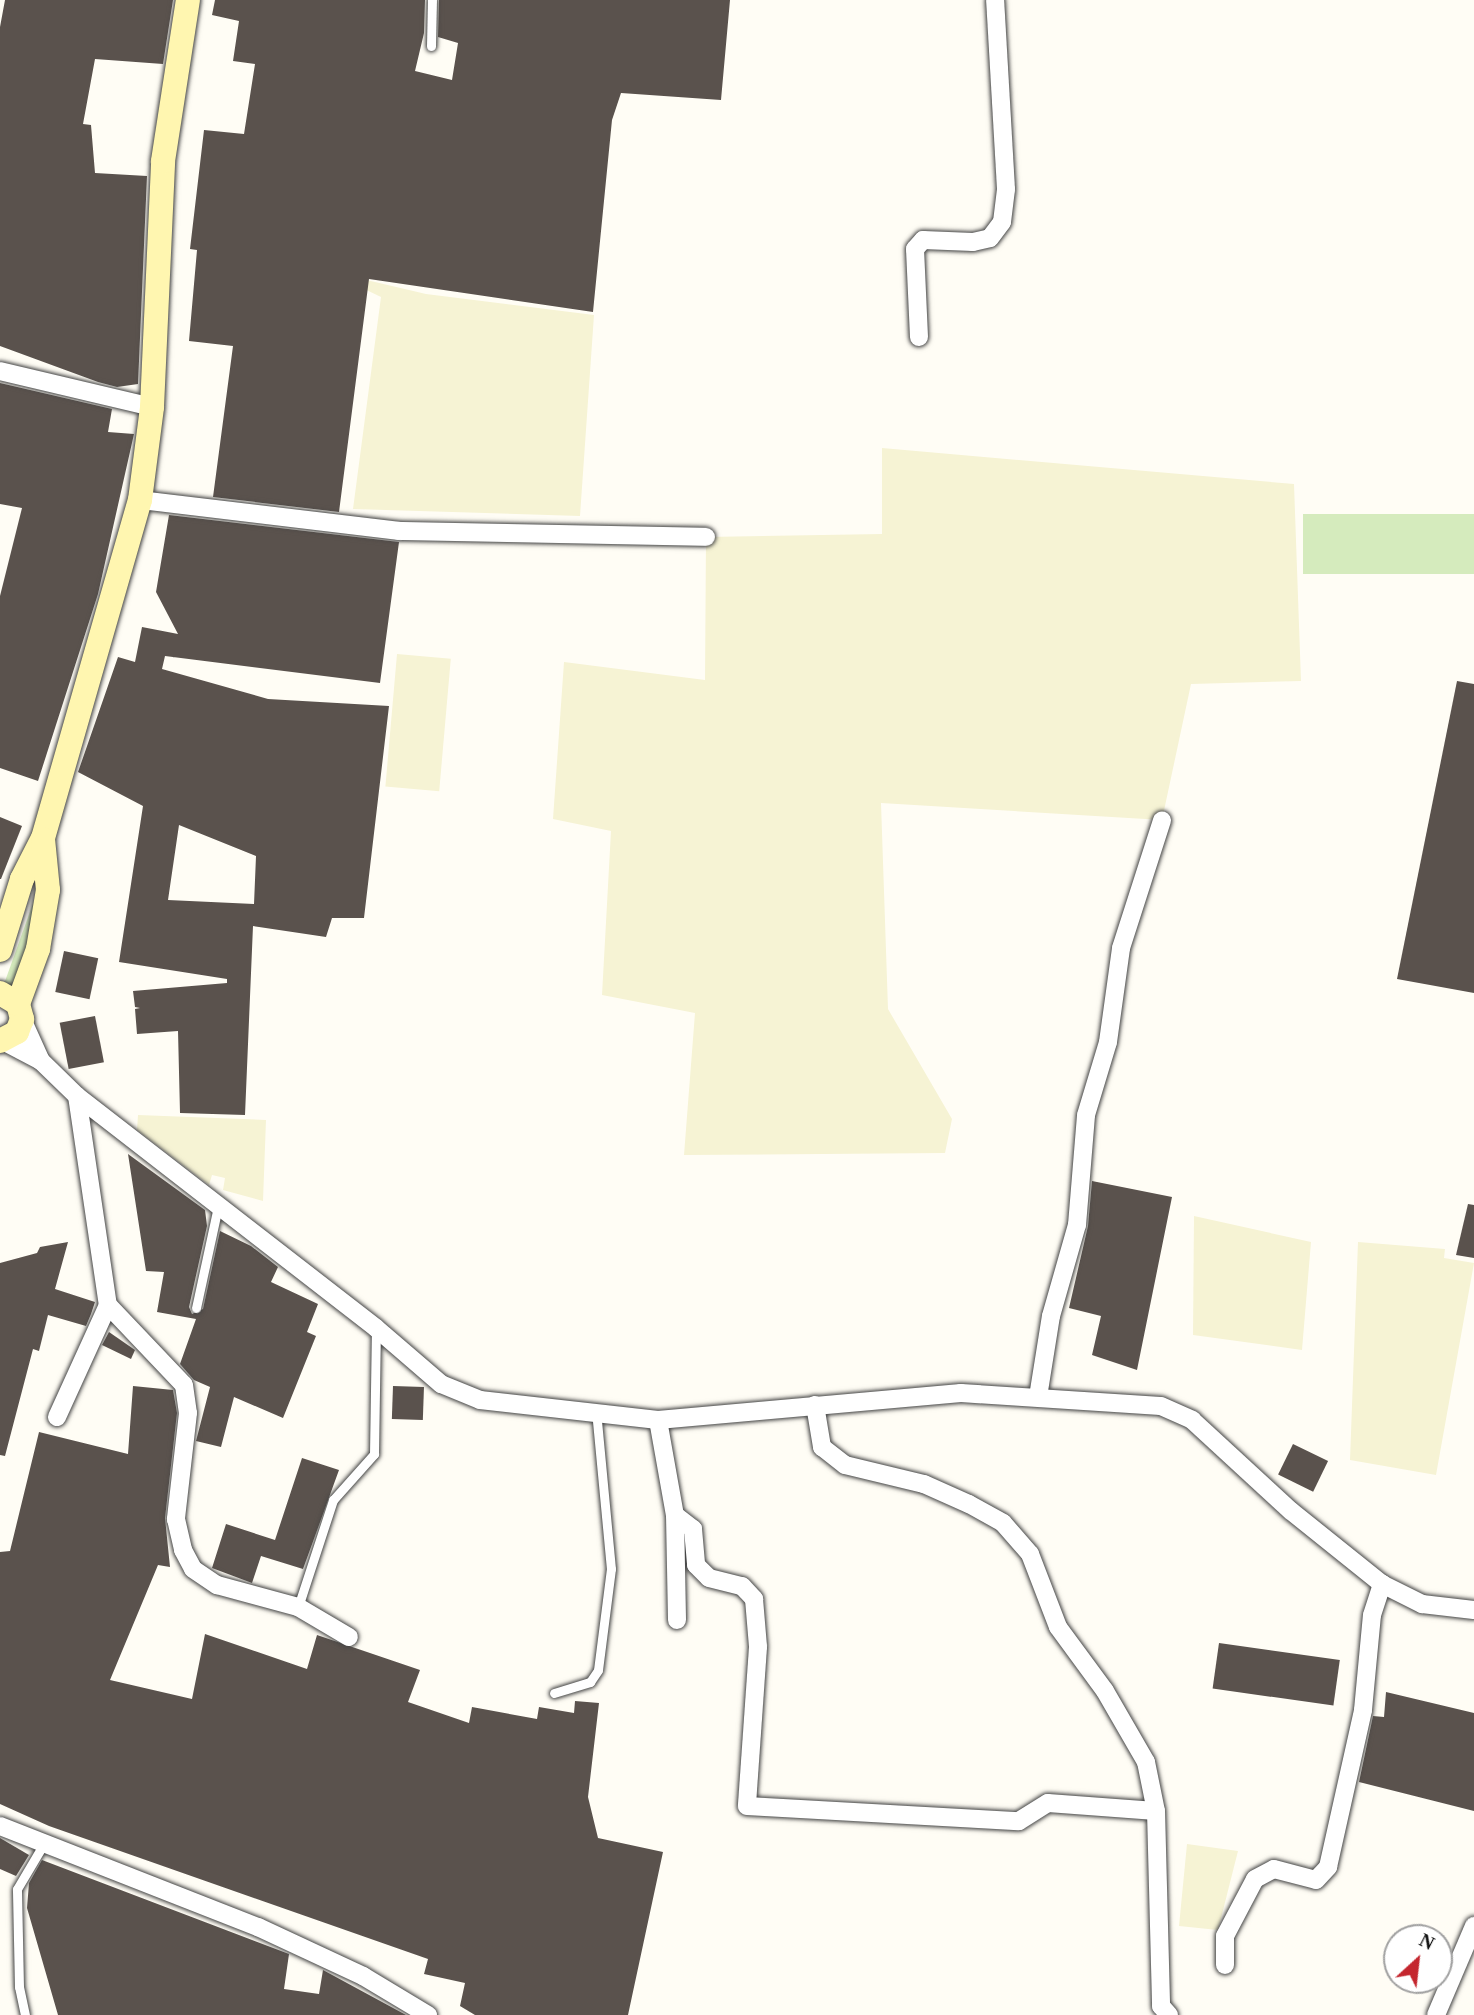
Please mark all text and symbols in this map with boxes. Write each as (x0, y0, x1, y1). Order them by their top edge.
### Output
north arrow (1383, 1924, 1453, 1994)
text: N (1416, 1929, 1438, 1954)

